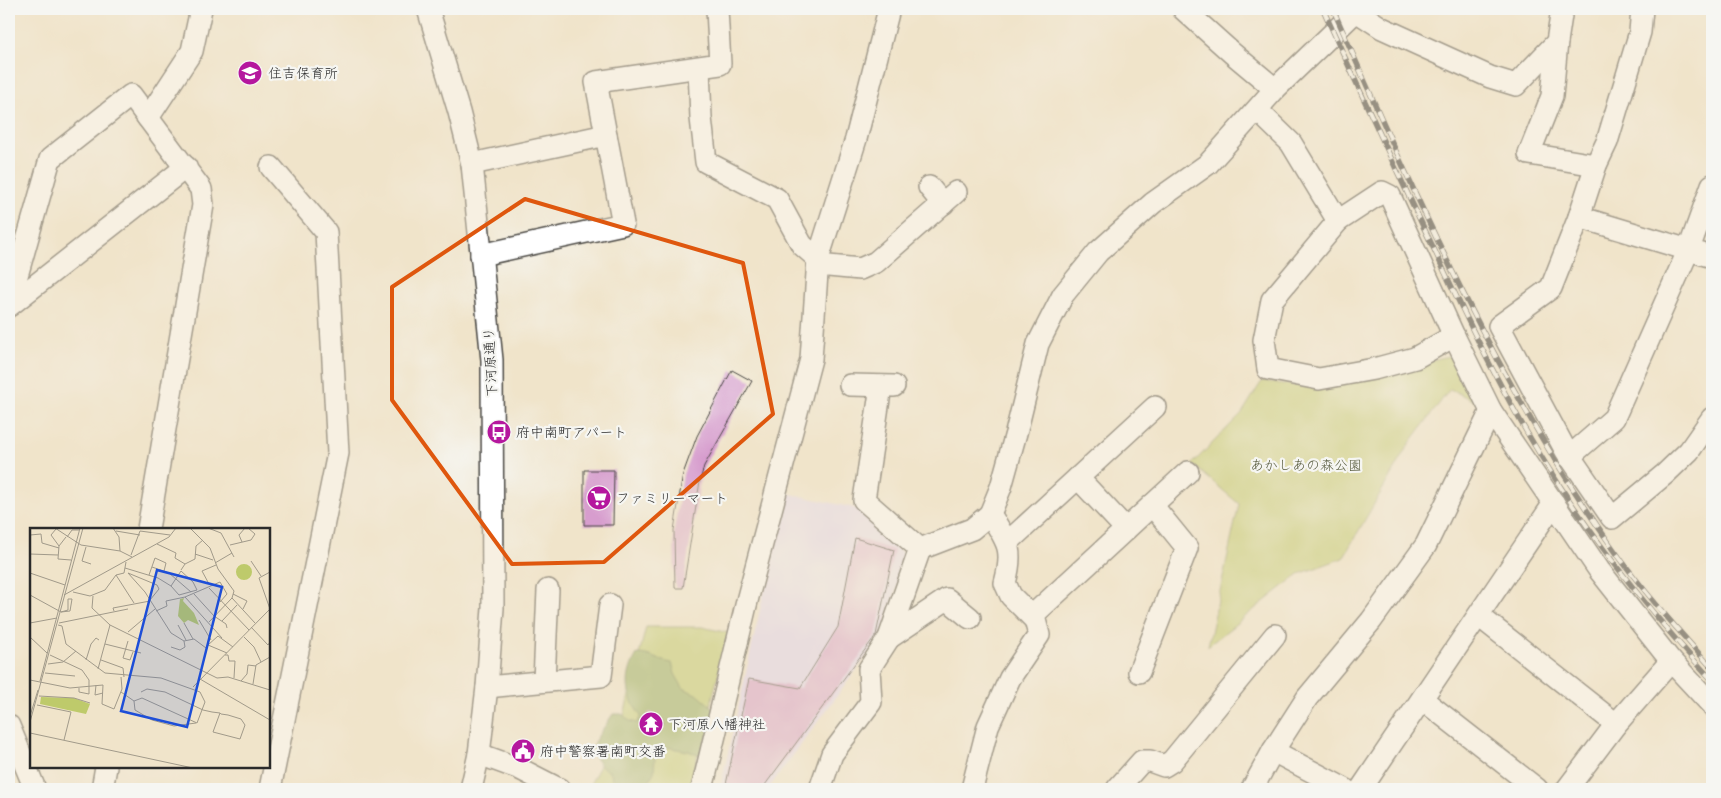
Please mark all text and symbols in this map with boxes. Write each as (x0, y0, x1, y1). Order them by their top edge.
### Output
school or university icon: 住吉保育所 (237, 60, 263, 86)
place label: 住吉保育所 (268, 64, 338, 82)
street label: 下河原通り (479, 327, 501, 397)
bus stop icon: 府中南町アパート (486, 419, 512, 445)
place label: 府中南町アパート (516, 423, 627, 441)
park label: あかしあの森公園 (1250, 456, 1362, 474)
supermarket icon: ファミリーマート (586, 485, 612, 511)
place label: ファミリーマート (616, 489, 728, 507)
inset map (30, 528, 270, 768)
temple icon: 下河原八幡神社 (638, 711, 664, 737)
place label: 下河原八幡神社 (668, 715, 766, 733)
public building icon: 府中警察署南町交番 (510, 738, 536, 764)
place label: 府中警察署南町交番 (540, 742, 666, 760)

